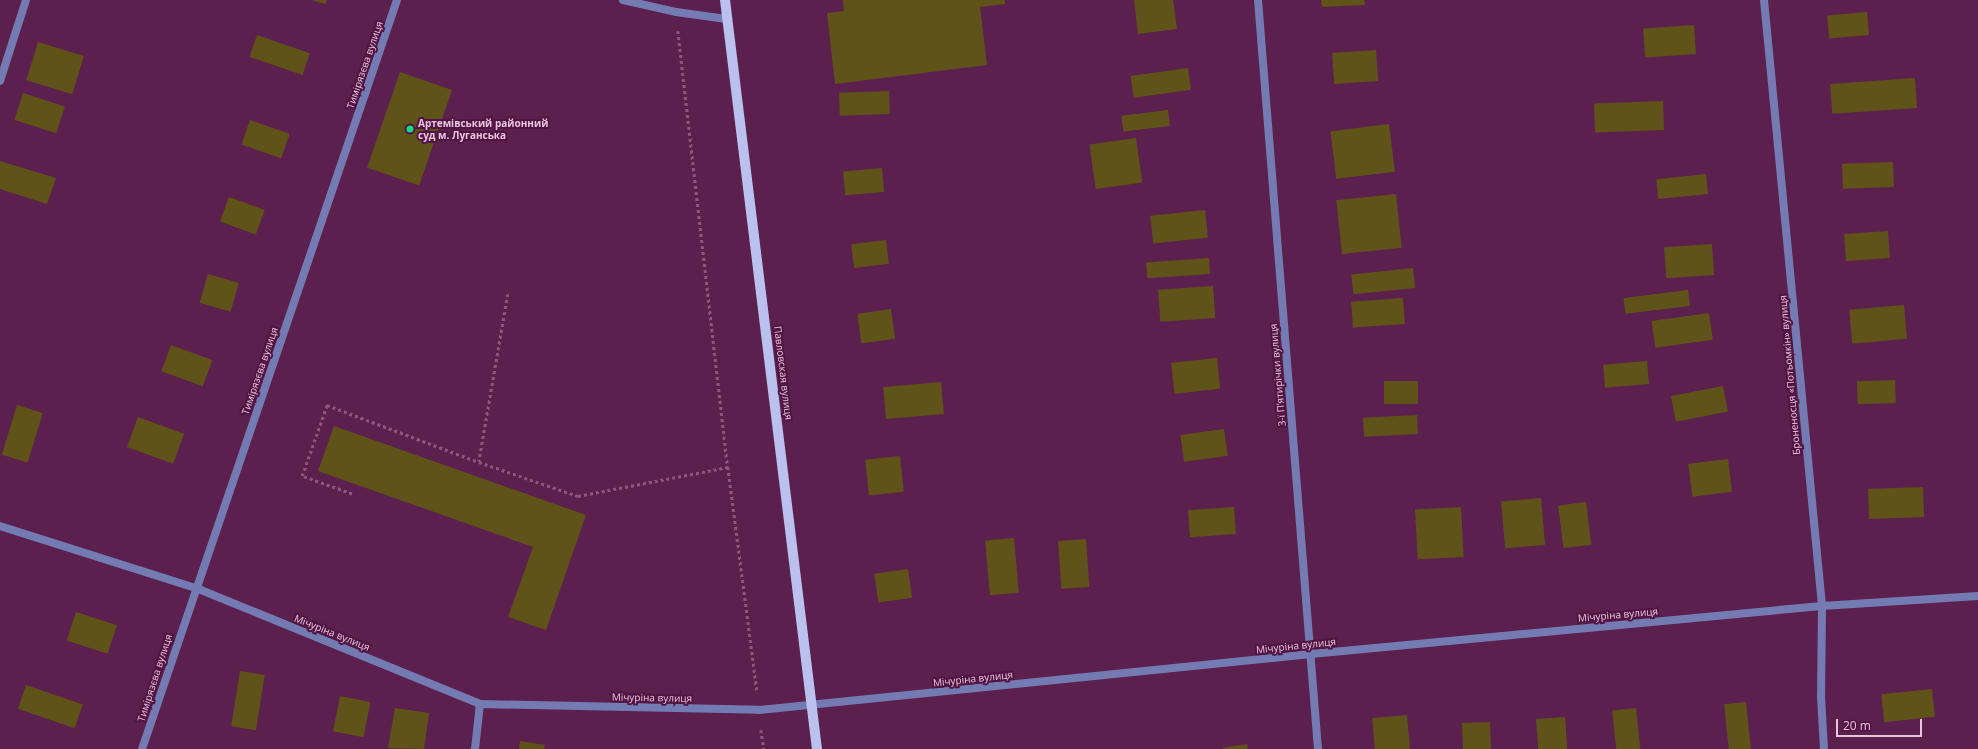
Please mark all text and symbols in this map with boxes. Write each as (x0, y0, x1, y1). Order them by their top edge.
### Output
street label: Тимірязєва вулиця (344, 20, 386, 110)
place label: Артемівський районний суд м. Луганська (418, 117, 548, 140)
marker: Артемівський районний суд м. Луганська (405, 124, 415, 134)
street label: Броненосця «Потьомкін» вулиця (1777, 295, 1803, 455)
street label: 3-ї П’ятирічки вулиця (1268, 323, 1288, 427)
street label: Павловская вулиця (771, 325, 795, 421)
street label: Тимірязєва вулиця (239, 326, 281, 416)
street label: Мічуріна вулиця (1577, 606, 1659, 624)
street label: Мічуріна вулиця (293, 612, 371, 654)
street label: Тимірязєва вулиця (135, 633, 175, 723)
street label: Мічуріна вулиця (1255, 636, 1337, 656)
street label: Мічуріна вулиця (932, 669, 1014, 689)
street label: Мічуріна вулиця (612, 691, 692, 705)
scale bar (1838, 711, 1924, 737)
text: 20 m (1843, 717, 1871, 734)

